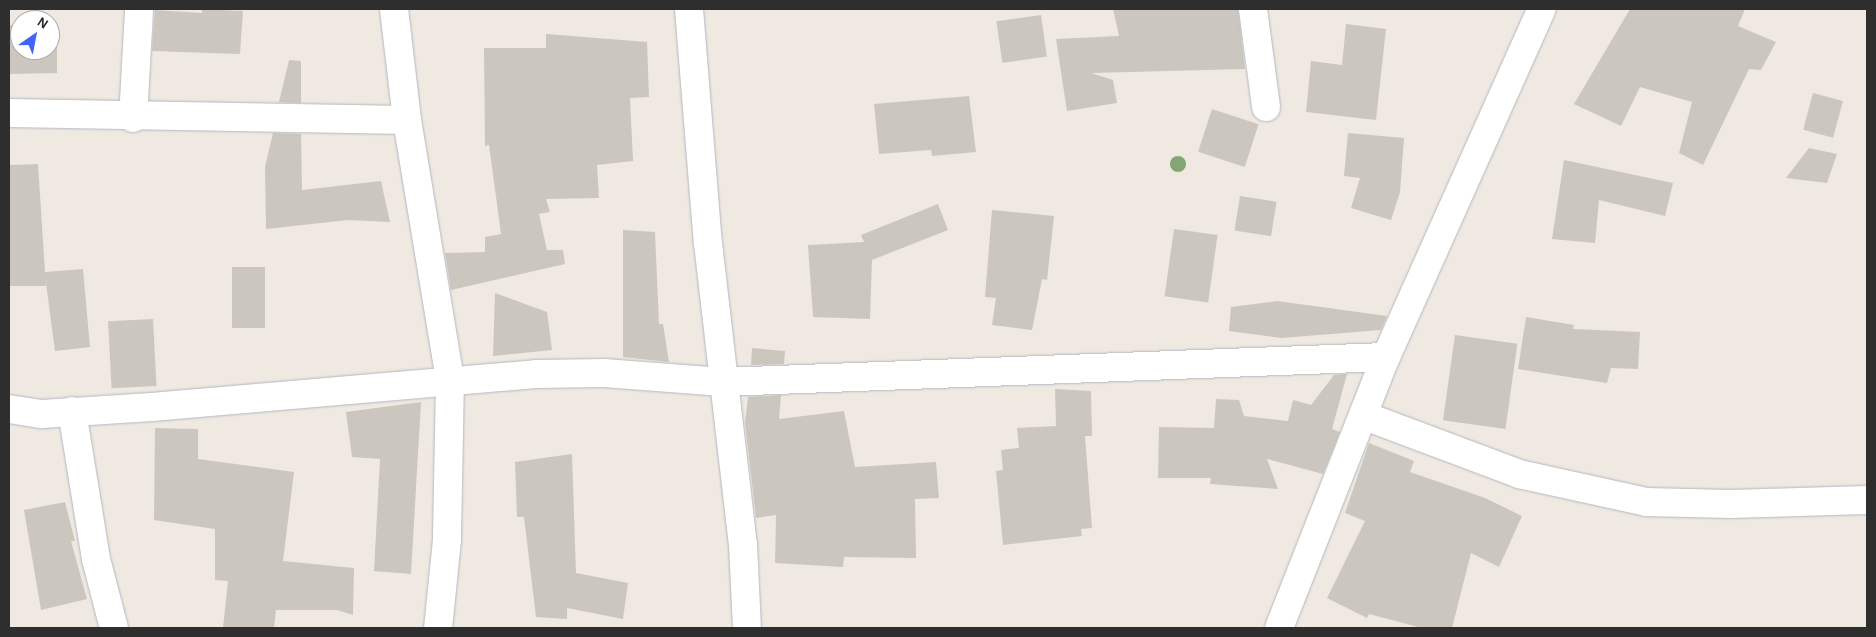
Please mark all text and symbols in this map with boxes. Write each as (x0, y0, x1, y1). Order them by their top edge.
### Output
north arrow (10, 10, 60, 60)
text: N (35, 15, 51, 32)

